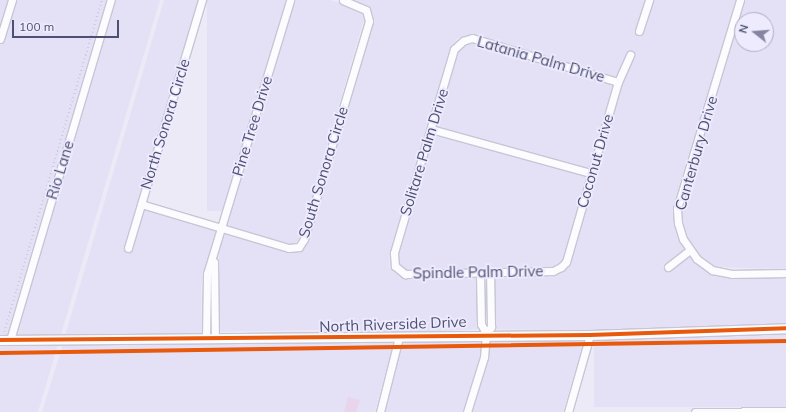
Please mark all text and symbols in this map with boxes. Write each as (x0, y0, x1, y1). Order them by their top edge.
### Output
scale bar (14, 12, 121, 38)
north arrow (734, 12, 774, 52)
text: 100 m (19, 19, 54, 34)
text: N (736, 23, 751, 35)
street label: Latania Palm Drive (475, 32, 607, 86)
street label: North Sonora Circle (137, 57, 193, 191)
street label: Pine Tree Drive (228, 74, 276, 178)
street label: Solitare Palm Drive (396, 86, 452, 218)
street label: Canterbury Drive (671, 94, 721, 212)
street label: South Sonora Circle (294, 104, 352, 240)
street label: Coconut Drive (573, 112, 617, 210)
street label: Rio Lane (43, 138, 77, 202)
street label: Spindle Palm Drive (413, 262, 543, 282)
street label: North Riverside Drive (319, 312, 467, 336)

